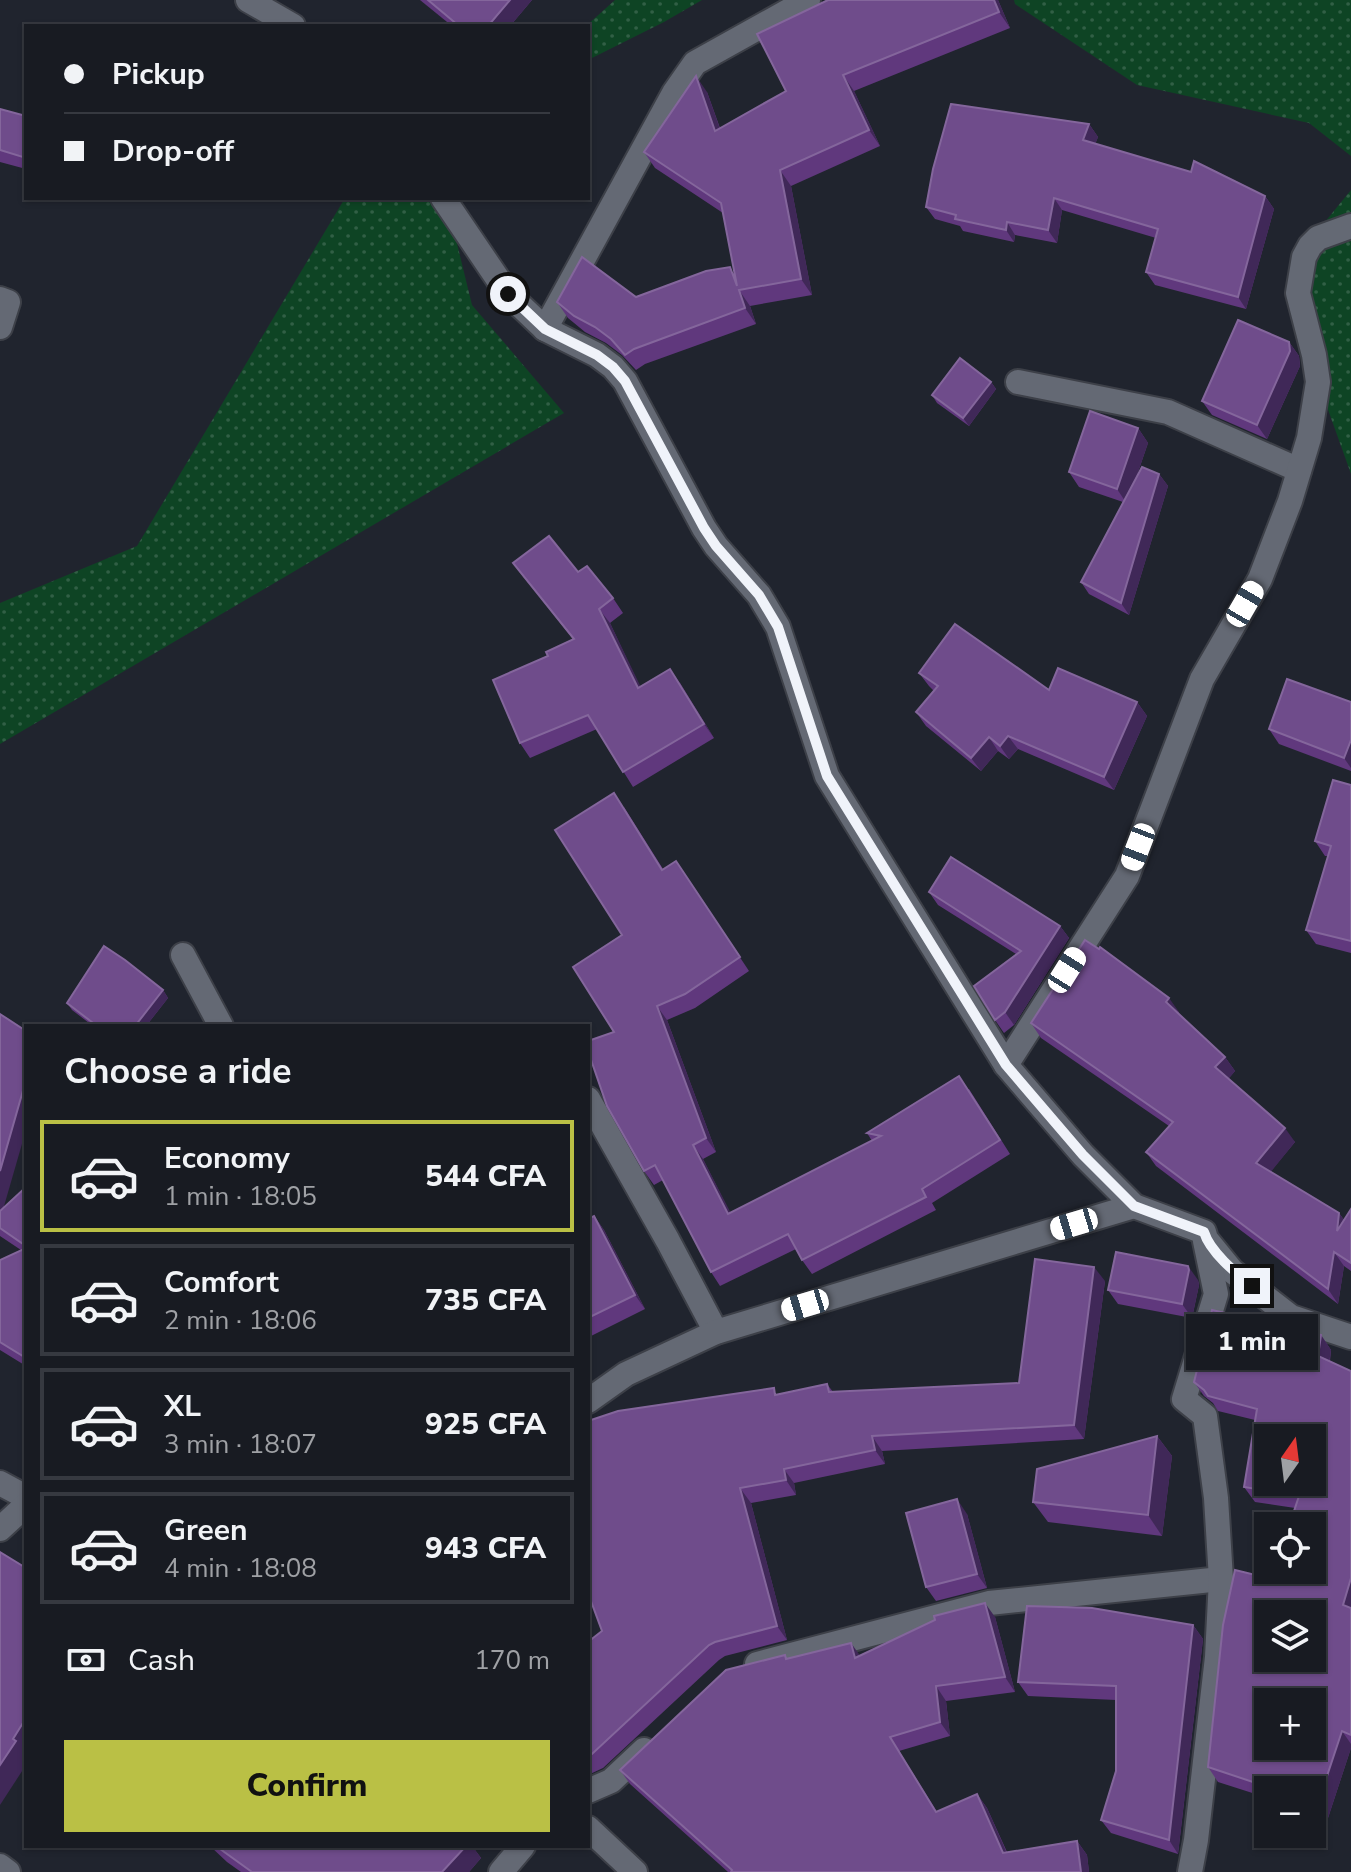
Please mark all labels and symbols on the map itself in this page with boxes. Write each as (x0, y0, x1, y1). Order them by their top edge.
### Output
route start (490, 276, 526, 312)
car (1223, 577, 1267, 631)
car (1118, 820, 1158, 874)
car (1044, 943, 1090, 997)
car (1048, 1206, 1100, 1242)
route end (1234, 1268, 1270, 1304)
car (779, 1287, 831, 1323)
callout: 1 min (1186, 1314, 1318, 1370)
north arrow (1254, 1424, 1326, 1496)

